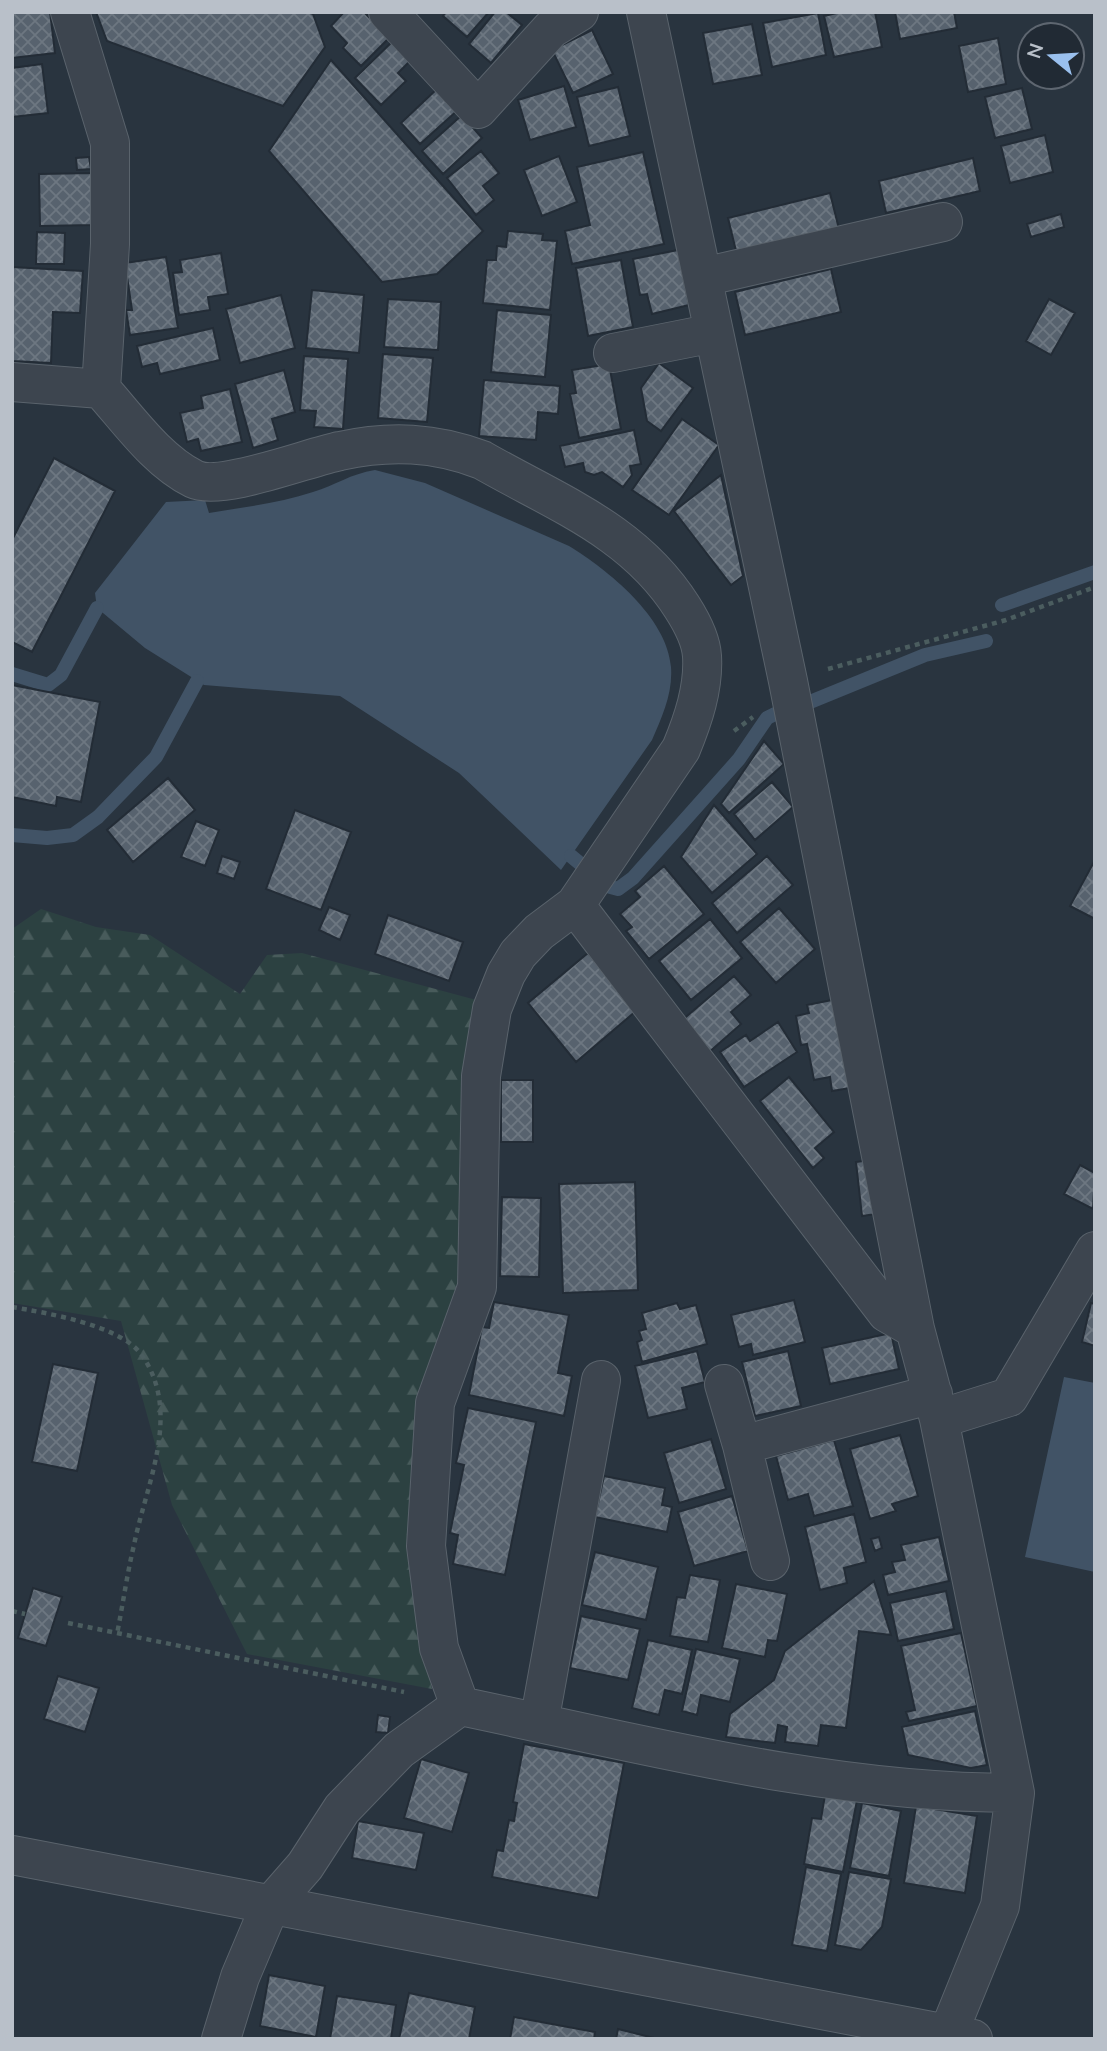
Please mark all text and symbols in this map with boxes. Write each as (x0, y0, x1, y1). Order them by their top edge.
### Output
north arrow (1016, 21, 1086, 91)
text: N (1021, 40, 1048, 61)

